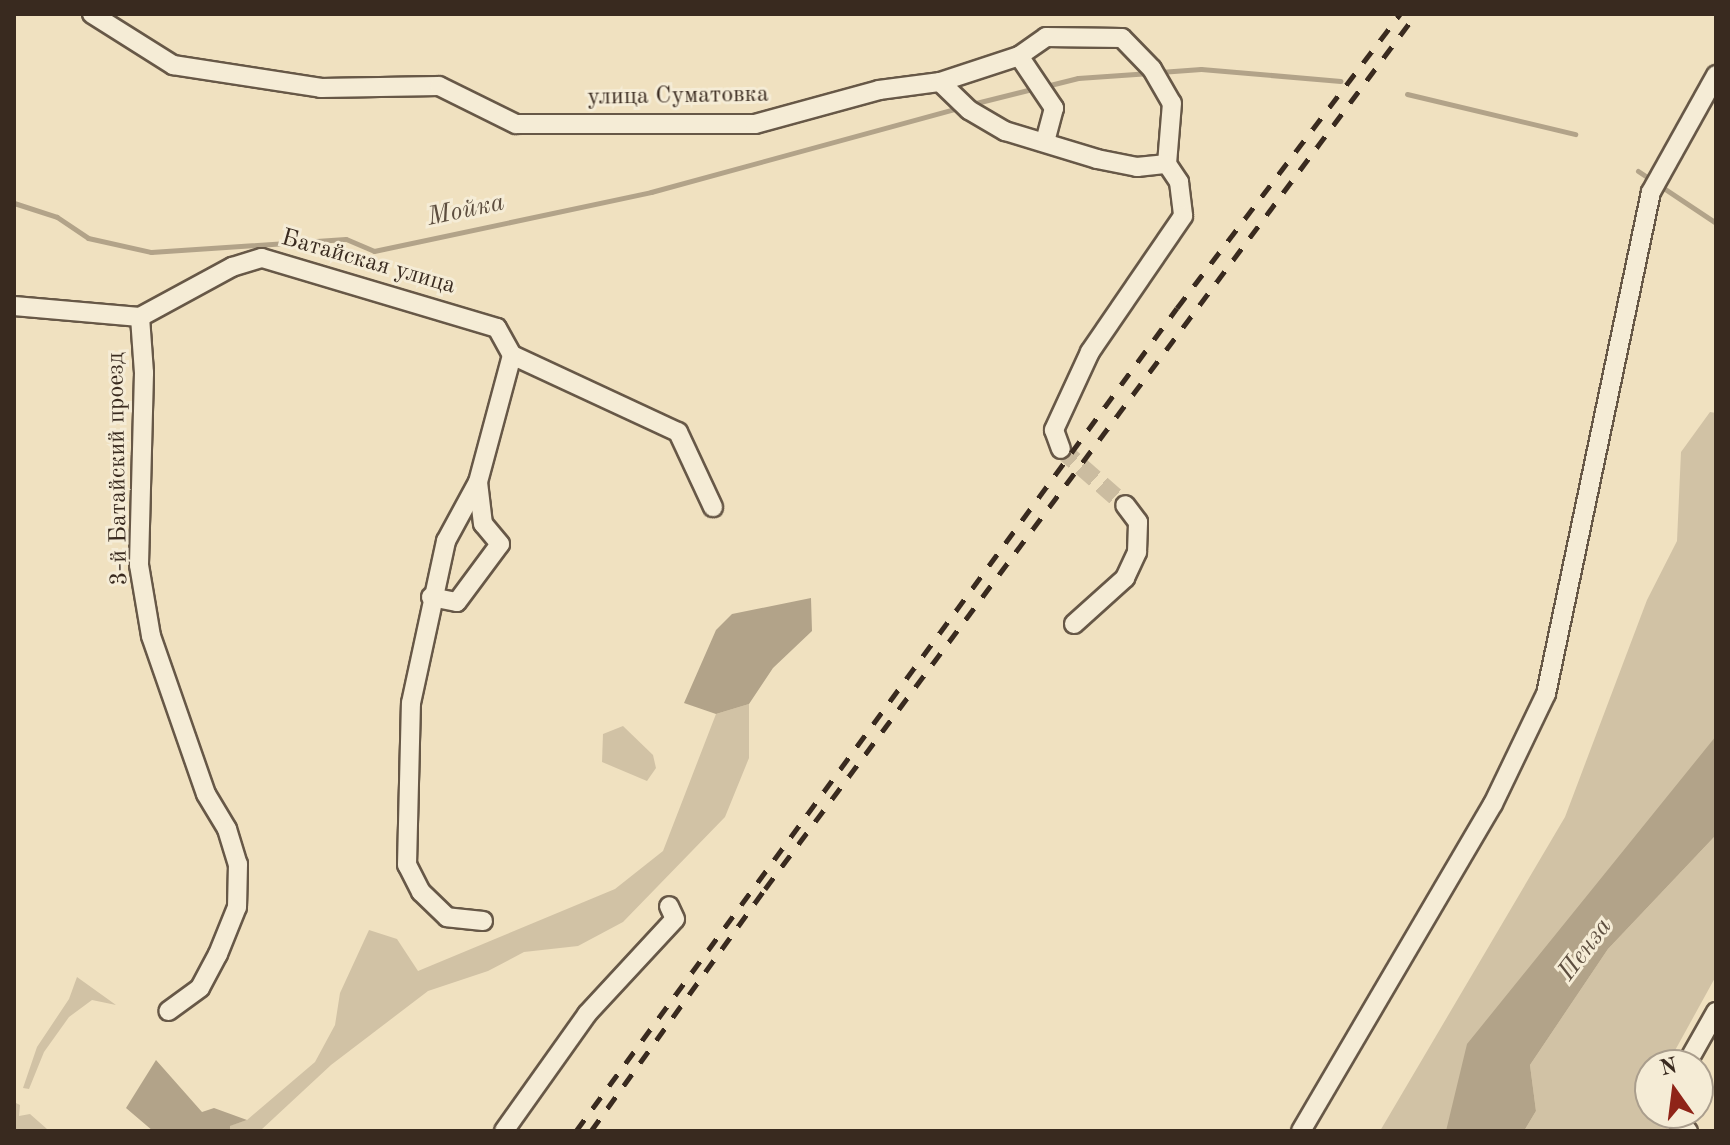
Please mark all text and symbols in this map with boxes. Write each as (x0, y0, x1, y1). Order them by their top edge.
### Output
street label: улица Суматовка (587, 81, 769, 113)
water label: Мойка (424, 188, 508, 234)
street label: Батайская улица (278, 224, 458, 302)
street label: 3-й Батайский проезд (103, 352, 135, 586)
water label: Пенза (1552, 912, 1620, 988)
north arrow (1634, 1049, 1714, 1129)
text: N (1658, 1055, 1679, 1080)

